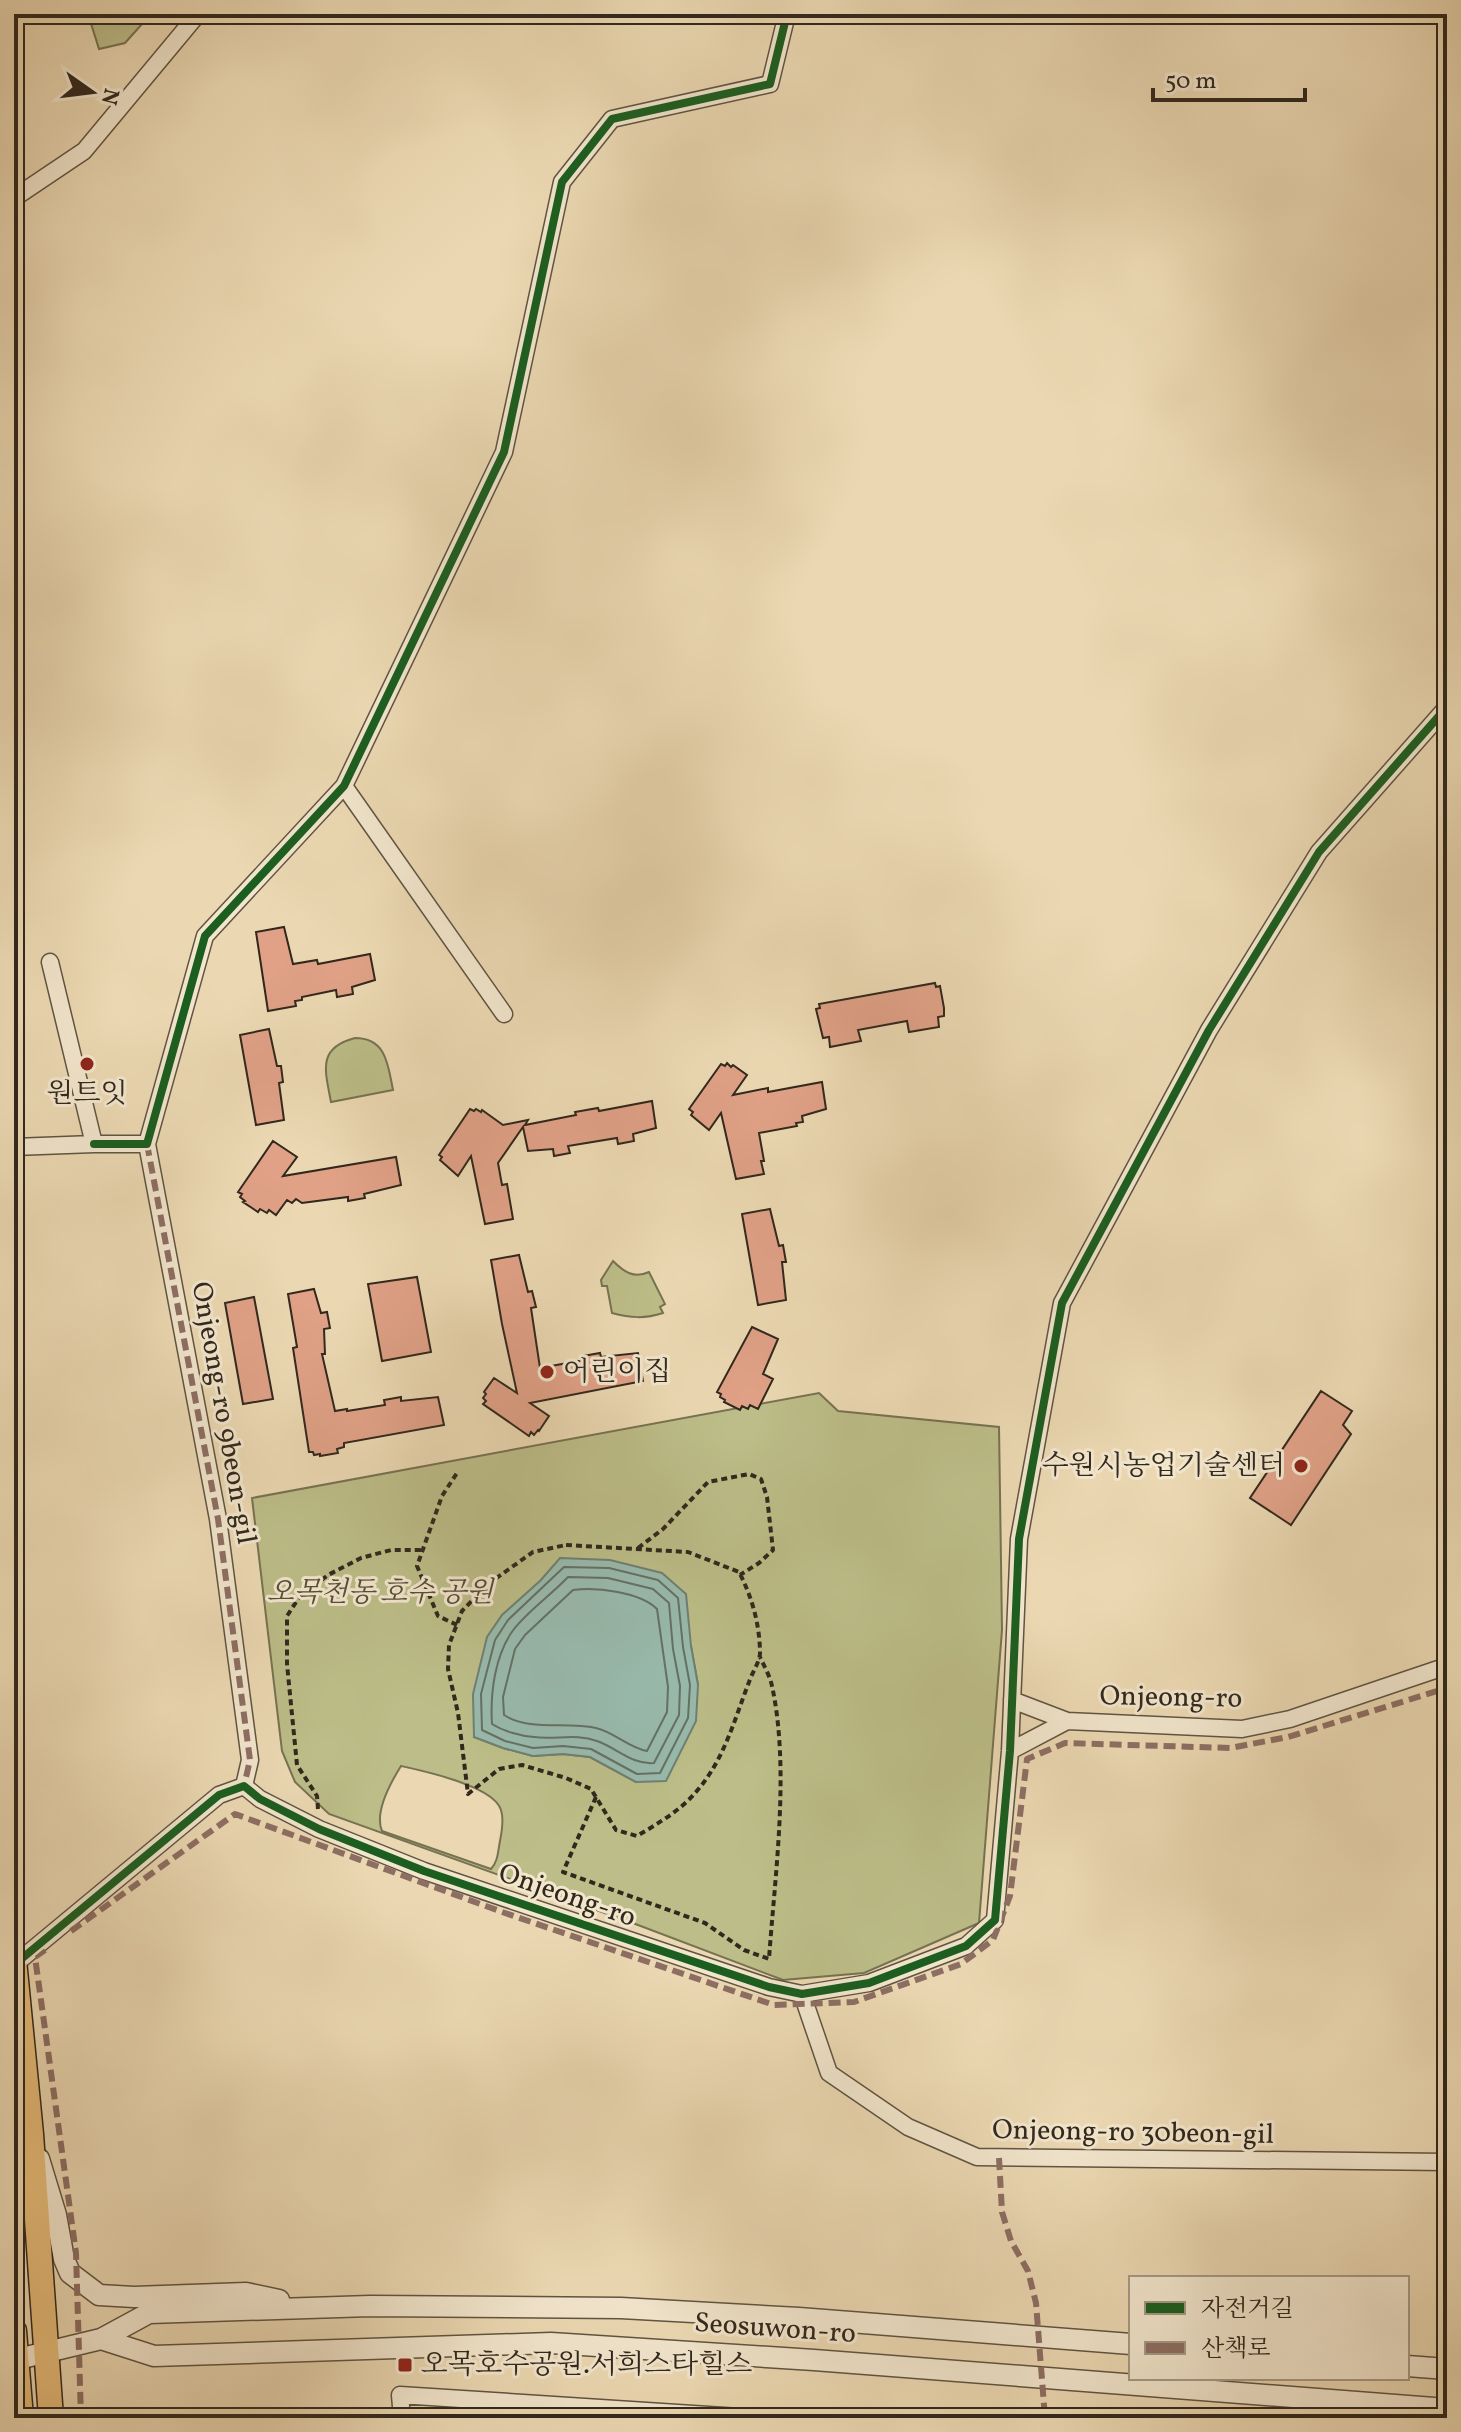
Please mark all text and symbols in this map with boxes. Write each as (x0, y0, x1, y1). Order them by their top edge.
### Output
north arrow (52, 52, 132, 132)
scale bar (1153, 52, 1305, 102)
text: 50 m (1165, 65, 1217, 99)
text: N (92, 85, 126, 108)
marker: 원트잇 (78, 1055, 96, 1073)
place label: 원트잇 (46, 1075, 128, 1114)
street label: Onjeong-ro 9beon-gil (181, 1279, 265, 1547)
place label: 어린이집 (563, 1353, 671, 1392)
marker: 어린이집 (538, 1363, 556, 1381)
place label: 수원시농업기술센터 (1042, 1447, 1285, 1486)
marker: 수원시농업기술센터 (1292, 1457, 1310, 1475)
park label: 오목천동 호수 공원 (267, 1574, 495, 1613)
street label: Onjeong-ro (1099, 1677, 1243, 1719)
street label: Onjeong-ro (493, 1854, 641, 1938)
street label: Onjeong-ro 30beon-gil (992, 2111, 1274, 2155)
legend (1129, 2276, 1409, 2380)
text: 자전거길 (1201, 2293, 1294, 2327)
street label: Seosuwon-ro (693, 2304, 857, 2354)
text: 산책로 (1201, 2333, 1271, 2367)
place label: 오목호수공원.서희스타힐스 (421, 2346, 752, 2385)
marker: 오목호수공원.서희스타힐스 (396, 2356, 414, 2374)

